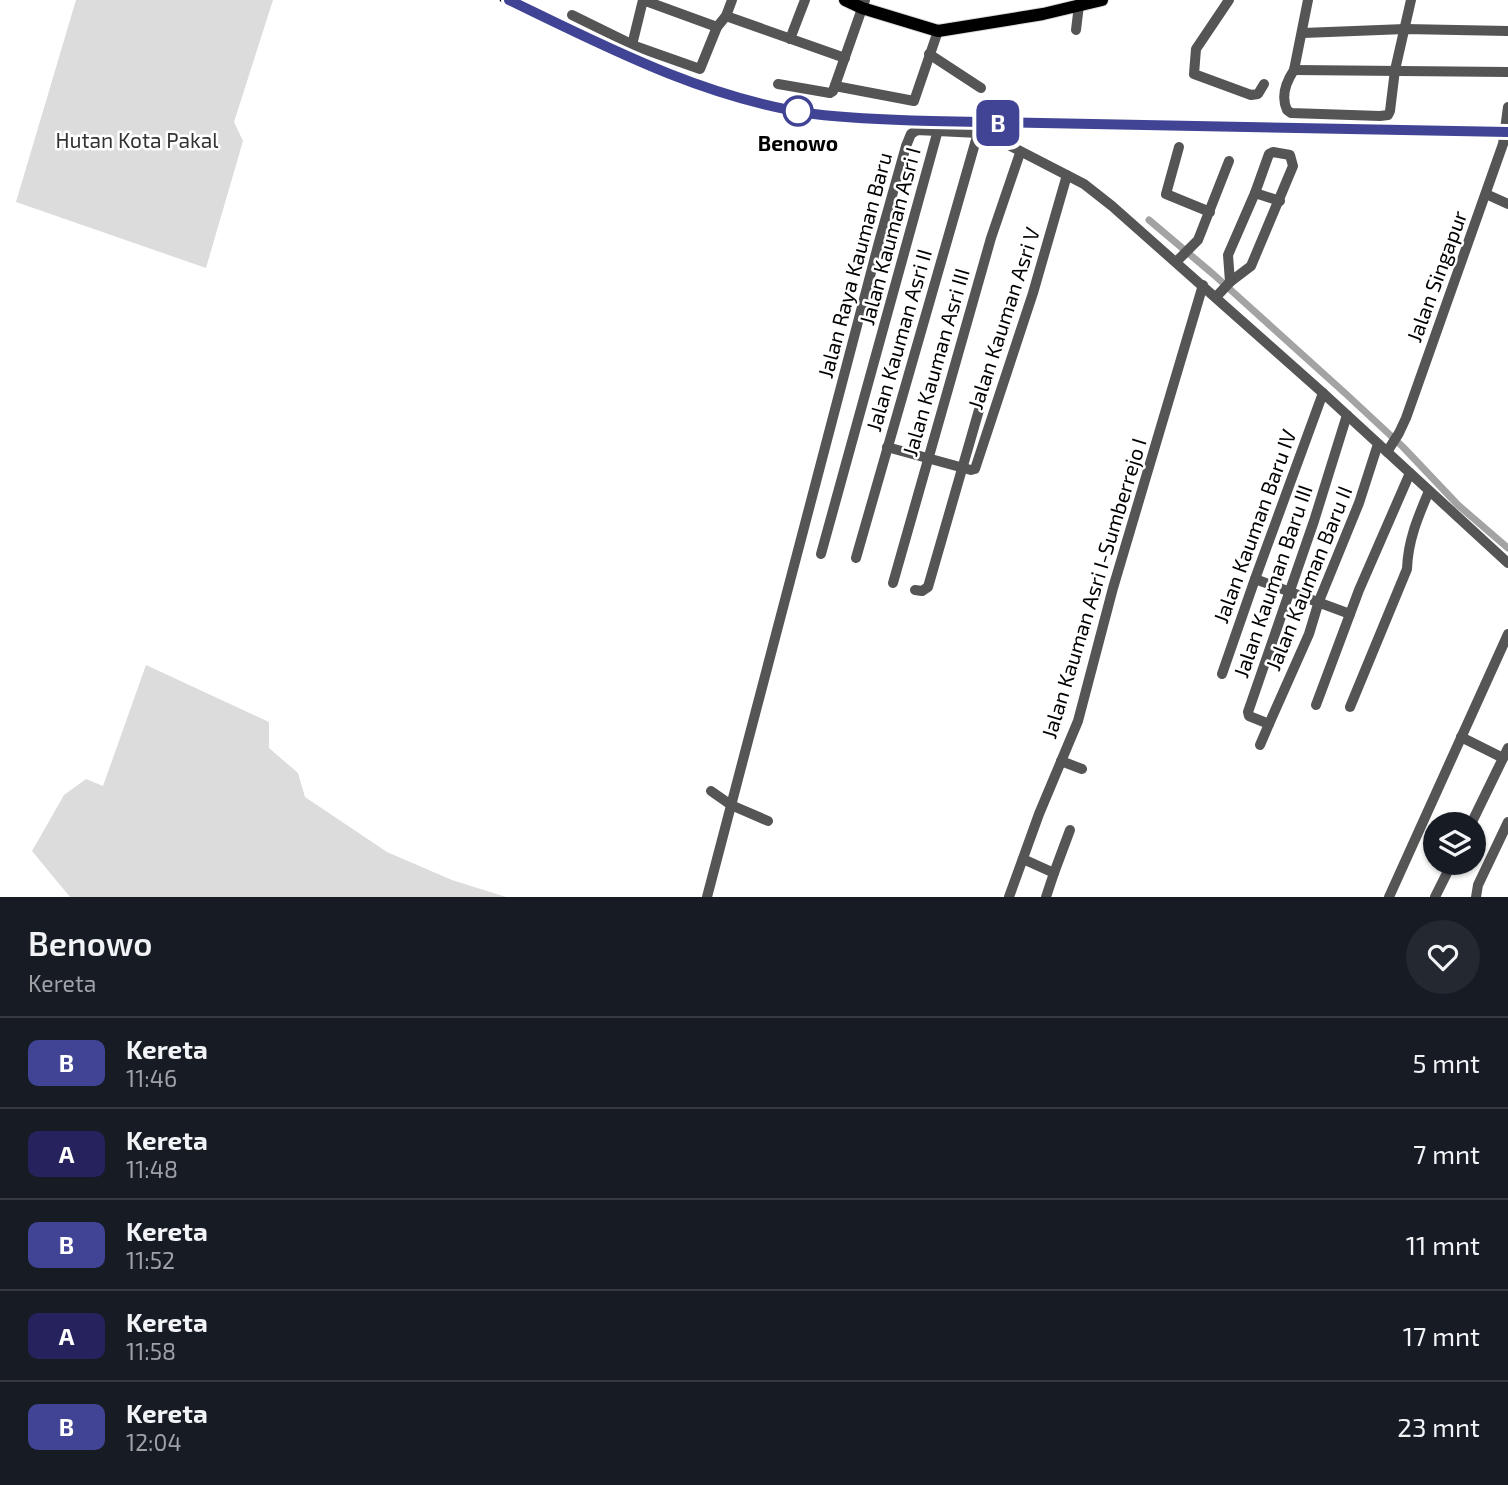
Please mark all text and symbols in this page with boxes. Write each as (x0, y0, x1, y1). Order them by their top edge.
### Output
marker: Benowo (783, 96, 813, 126)
line badge: B (975, 100, 1021, 146)
text: B (990, 108, 1006, 137)
park label: Hutan Kota Pakal (56, 127, 219, 152)
place label: Benowo (758, 130, 838, 155)
street label: Jalan Kauman Asri I (853, 144, 925, 328)
street label: Jalan Raya Kauman Baru (812, 149, 896, 381)
street label: Jalan Singapur (1401, 206, 1472, 345)
street label: Jalan Kauman Asri V (962, 224, 1044, 412)
street label: Jalan Kauman Asri II (860, 246, 936, 434)
street label: Jalan Kauman Asri III (896, 265, 974, 459)
street label: Jalan Kauman Baru IV (1207, 426, 1301, 626)
street label: Jalan Kauman Asri I-Sumberrejo I (1035, 435, 1152, 742)
street label: Jalan Kauman Baru III (1227, 481, 1317, 681)
street label: Jalan Kauman Baru II (1260, 482, 1356, 674)
map controls (1423, 812, 1486, 875)
button: layers (1423, 812, 1486, 875)
button: heart (1406, 920, 1480, 994)
text: Benowo (28, 923, 152, 963)
text: Kereta (28, 969, 96, 997)
text: Kereta (126, 1033, 208, 1064)
text: 5 mnt (1412, 1047, 1480, 1078)
text: B (59, 1048, 74, 1077)
text: 11:46 (126, 1064, 177, 1092)
text: Kereta (126, 1124, 208, 1155)
text: 7 mnt (1413, 1138, 1480, 1169)
text: A (59, 1139, 74, 1168)
text: 11:48 (126, 1155, 178, 1183)
text: Kereta (126, 1215, 208, 1246)
text: 11 mnt (1406, 1229, 1480, 1260)
text: B (59, 1230, 74, 1259)
text: 11:52 (126, 1246, 175, 1274)
text: Kereta (126, 1306, 208, 1337)
text: 17 mnt (1403, 1320, 1480, 1351)
text: A (59, 1321, 74, 1350)
text: 11:58 (126, 1337, 176, 1365)
text: Kereta (126, 1397, 208, 1428)
text: 23 mnt (1397, 1411, 1480, 1442)
text: B (59, 1412, 74, 1441)
text: 12:04 (126, 1428, 182, 1456)

